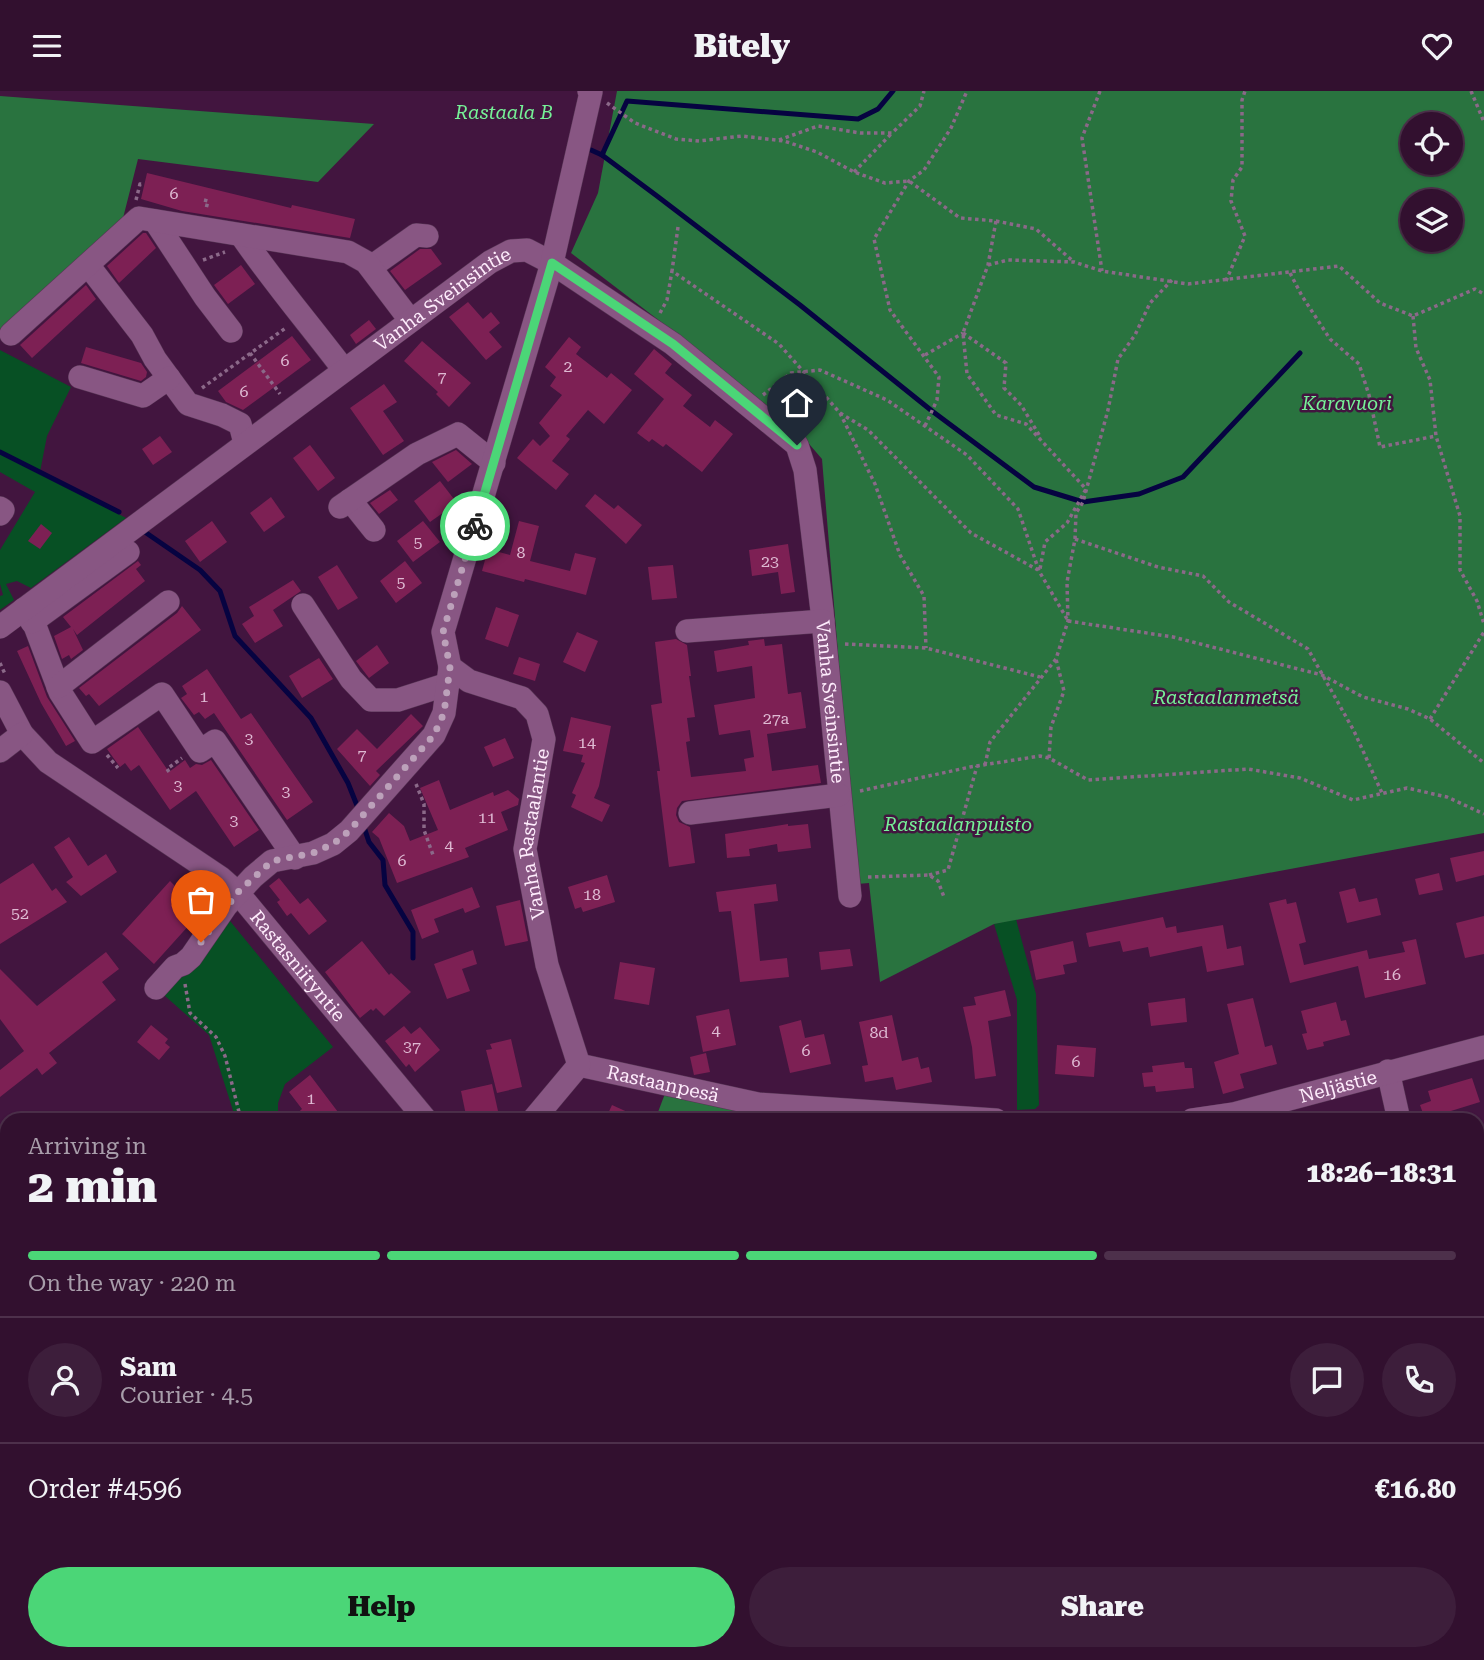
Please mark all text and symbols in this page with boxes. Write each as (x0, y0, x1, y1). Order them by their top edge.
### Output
icon: menu (28, 27, 66, 65)
text: Bitely (694, 27, 790, 65)
icon: heart (1418, 27, 1456, 65)
park label: Rastaala B (454, 101, 553, 124)
map controls (1400, 112, 1463, 252)
button: locate (1400, 112, 1463, 175)
house number: 6 (170, 184, 179, 203)
button: layers (1400, 189, 1463, 252)
street label: Vanha Sveinsintie (369, 242, 515, 356)
house number: 6 (281, 351, 290, 370)
house number: 2 (564, 357, 573, 376)
house number: 7 (438, 367, 447, 386)
pin (767, 373, 827, 445)
house number: 6 (240, 382, 249, 401)
icon: home (778, 384, 816, 422)
park label: Karavuori (1301, 392, 1392, 415)
courier (440, 491, 510, 561)
icon: bike (456, 507, 494, 545)
house number: 5 (414, 533, 423, 552)
house number: 8 (517, 543, 526, 562)
house number: 23 (761, 552, 779, 571)
house number: 5 (397, 573, 406, 592)
street label: Vanha Sveinsintie (811, 619, 850, 784)
park label: Rastaalanmetsä (1152, 686, 1299, 709)
house number: 1 (200, 687, 209, 706)
house number: 27a (763, 709, 790, 728)
house number: 3 (245, 729, 254, 748)
house number: 14 (578, 733, 596, 752)
house number: 7 (358, 745, 367, 764)
street label: Vanha Rastaalantie (513, 747, 554, 921)
house number: 3 (174, 776, 183, 795)
house number: 3 (282, 782, 291, 801)
house number: 11 (478, 808, 496, 827)
house number: 3 (230, 811, 239, 830)
park label: Rastaalanpuisto (883, 813, 1032, 836)
house number: 4 (445, 836, 454, 855)
house number: 6 (398, 851, 407, 870)
pin (171, 870, 231, 942)
icon: bag (182, 881, 220, 919)
house number: 18 (583, 885, 601, 904)
house number: 52 (11, 904, 29, 923)
street label: Rastasniityntie (246, 905, 351, 1026)
house number: 16 (1383, 965, 1401, 984)
house number: 4 (712, 1021, 721, 1040)
house number: 8d (869, 1023, 889, 1042)
house number: 37 (403, 1037, 421, 1056)
house number: 6 (802, 1041, 811, 1060)
house number: 6 (1072, 1052, 1081, 1071)
street label: Rastaanpesä (605, 1060, 722, 1107)
street label: Neljästie (1296, 1065, 1379, 1107)
house number: 1 (307, 1089, 316, 1108)
text: Arriving in (28, 1133, 147, 1160)
text: 18:26–18:31 (1306, 1158, 1456, 1188)
text: 2 min (28, 1159, 157, 1213)
text: On the way · 220 m (28, 1270, 236, 1297)
button: person (28, 1343, 102, 1417)
button: chat (1290, 1343, 1364, 1417)
button: phone (1382, 1343, 1456, 1417)
text: Sam (120, 1352, 177, 1382)
text: Courier · 4.5 (120, 1382, 253, 1409)
text: Order #4596 (28, 1474, 182, 1504)
text: €16.80 (1375, 1474, 1456, 1504)
button: Help (28, 1567, 735, 1647)
button: Share (749, 1567, 1456, 1647)

